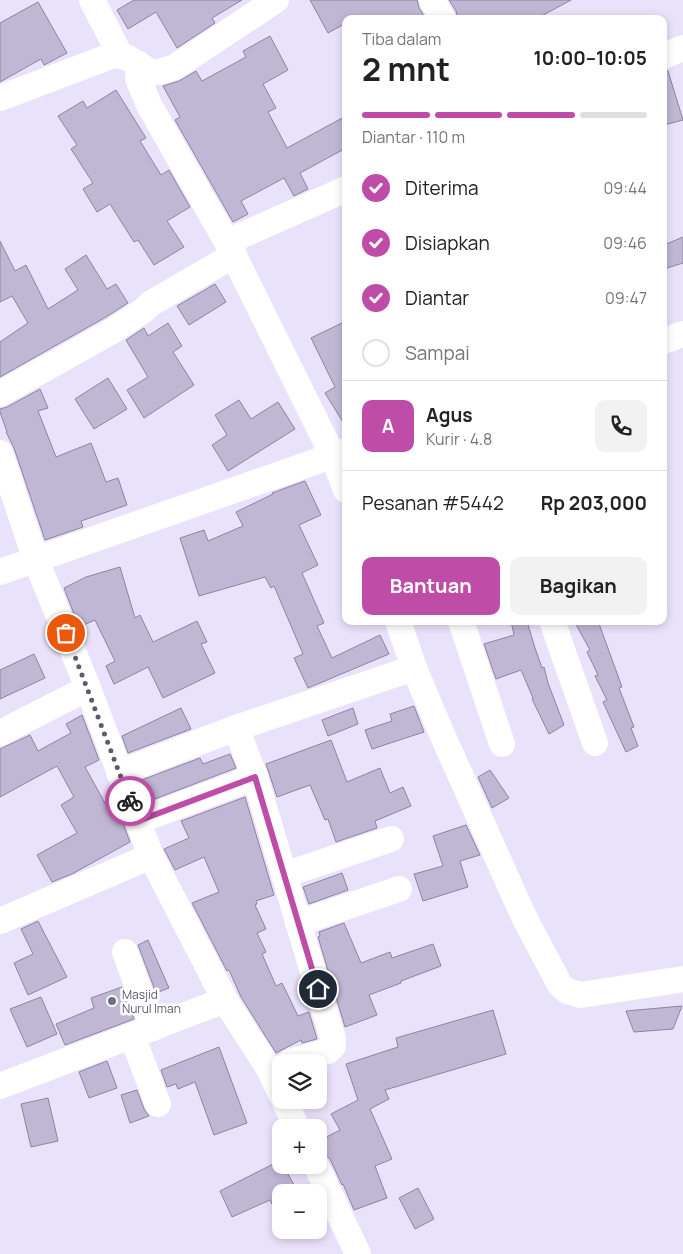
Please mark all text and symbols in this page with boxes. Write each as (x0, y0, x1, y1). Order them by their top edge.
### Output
text: Tiba dalam (362, 28, 441, 50)
text: 10:00–10:05 (534, 45, 647, 71)
text: 2 mnt (362, 47, 450, 91)
text: Diantar · 110 m (362, 126, 465, 148)
icon: check (362, 174, 390, 202)
text: Diterima (405, 175, 478, 201)
text: 09:44 (604, 177, 647, 199)
icon: check (362, 229, 390, 257)
text: Disiapkan (405, 230, 490, 256)
text: 09:46 (603, 232, 647, 254)
icon: check (362, 284, 390, 312)
text: Diantar (405, 285, 469, 311)
text: 09:47 (605, 287, 647, 309)
text: Sampai (405, 340, 470, 366)
button: phone (595, 400, 647, 452)
text: Agus (426, 402, 473, 428)
text: A (382, 413, 394, 439)
text: Kurir · 4.8 (426, 428, 492, 450)
text: Pesanan #5442 (362, 490, 504, 516)
text: Rp 203,000 (541, 490, 647, 516)
button: Bantuan (362, 557, 500, 615)
button: Bagikan (510, 557, 647, 615)
pin (45, 612, 87, 654)
icon: bag (52, 619, 80, 647)
courier (105, 776, 155, 826)
icon: bike (116, 787, 144, 815)
pin (297, 968, 339, 1010)
icon: home (304, 975, 332, 1003)
place label: Masjid Nurul Iman (122, 986, 181, 1017)
marker: Masjid Nurul Iman (106, 995, 118, 1007)
map controls (272, 1054, 327, 1239)
button: layers (272, 1054, 327, 1109)
button: + (272, 1119, 327, 1174)
button: − (272, 1184, 327, 1239)

